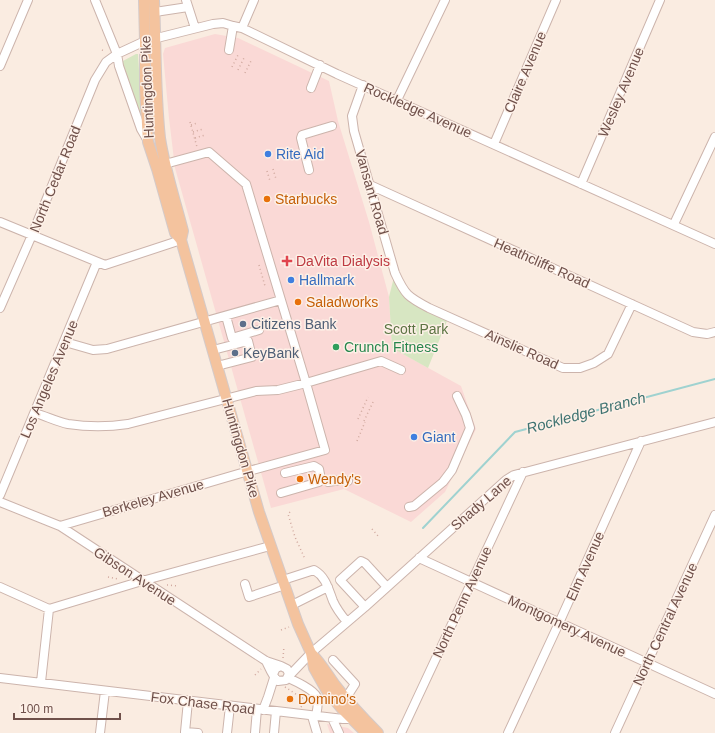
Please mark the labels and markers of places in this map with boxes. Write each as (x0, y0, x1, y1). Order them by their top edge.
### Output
place label: Rite Aid (276, 146, 324, 162)
marker: Rite Aid (263, 149, 273, 159)
place label: Starbucks (275, 191, 337, 207)
marker: Starbucks (262, 194, 272, 204)
place label: DaVita Dialysis (296, 253, 390, 269)
marker: DaVita Dialysis (281, 255, 293, 267)
place label: Hallmark (299, 272, 355, 288)
marker: Hallmark (286, 275, 296, 285)
place label: Saladworks (306, 294, 378, 310)
marker: Saladworks (293, 297, 303, 307)
place label: Citizens Bank (251, 316, 338, 332)
marker: Citizens Bank (238, 319, 248, 329)
place label: Crunch Fitness (344, 339, 438, 355)
marker: Crunch Fitness (331, 342, 341, 352)
place label: KeyBank (243, 345, 300, 361)
marker: KeyBank (230, 348, 240, 358)
place label: Giant (422, 429, 456, 445)
marker: Giant (409, 432, 419, 442)
place label: Wendy's (308, 471, 361, 487)
marker: Wendy's (295, 474, 305, 484)
place label: Domino's (298, 691, 356, 707)
marker: Domino's (285, 694, 295, 704)

